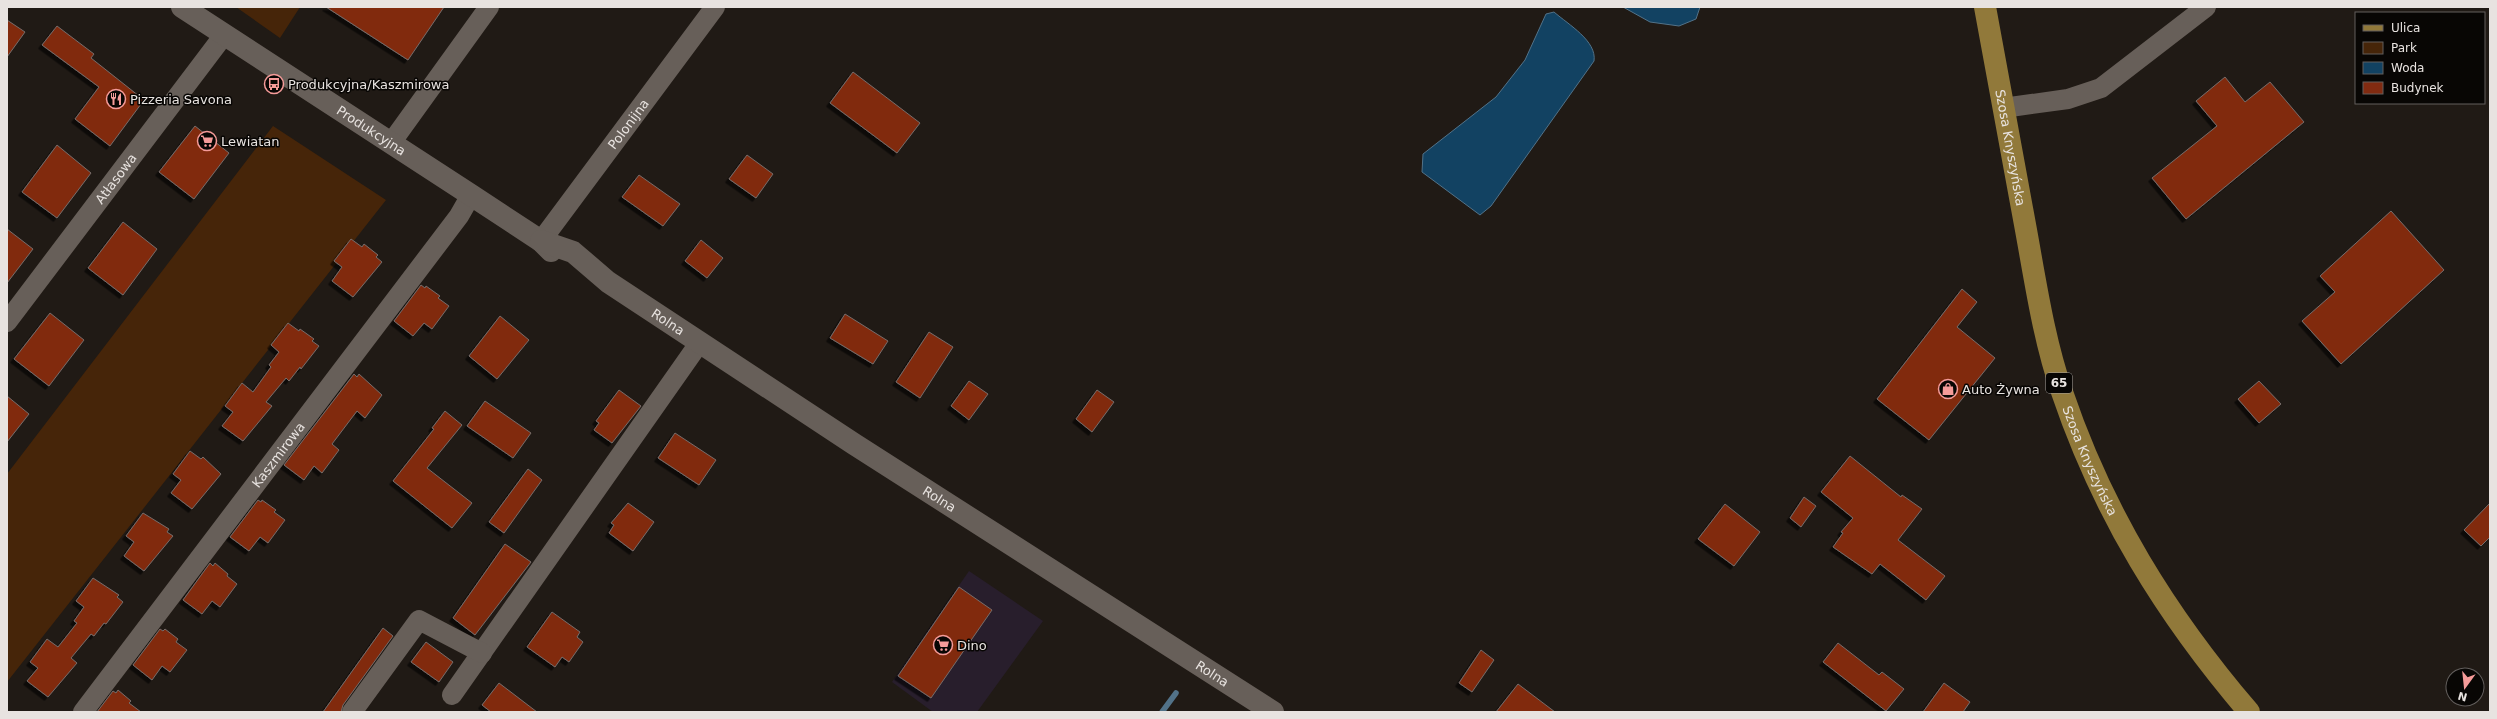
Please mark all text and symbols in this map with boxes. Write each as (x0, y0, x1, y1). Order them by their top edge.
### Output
legend (2355, 12, 2485, 104)
text: Ulica (2391, 21, 2420, 35)
text: Park (2391, 41, 2417, 55)
text: Woda (2391, 61, 2424, 75)
bus stop icon: Produkcyjna/Kaszmirowa (263, 73, 285, 95)
place label: Produkcyjna/Kaszmirowa (288, 77, 449, 92)
text: Budynek (2391, 81, 2444, 95)
restaurant icon: Pizzeria Savona (105, 88, 127, 110)
street label: Szosa Knyszyńska (1993, 88, 2029, 207)
place label: Pizzeria Savona (130, 92, 232, 107)
street label: Polonijna (605, 96, 652, 152)
street label: Produkcyjna (334, 102, 409, 158)
supermarket icon: Lewiatan (196, 130, 218, 152)
place label: Lewiatan (221, 134, 280, 149)
street label: Atłasowa (92, 150, 139, 206)
street label: Rolna (649, 305, 687, 338)
road number: 65 (2046, 373, 2072, 393)
shop icon: Auto Żywna (1937, 378, 1959, 400)
place label: Auto Żywna (1962, 382, 2040, 397)
street label: Szosa Knyszyńska (2060, 404, 2121, 518)
street label: Kaszmirowa (249, 419, 308, 490)
street label: Rolna (920, 483, 959, 515)
supermarket icon: Dino (932, 634, 954, 656)
place label: Dino (957, 638, 987, 653)
street label: Rolna (1193, 657, 1232, 689)
north arrow (2445, 667, 2485, 707)
text: N (2456, 689, 2469, 704)

